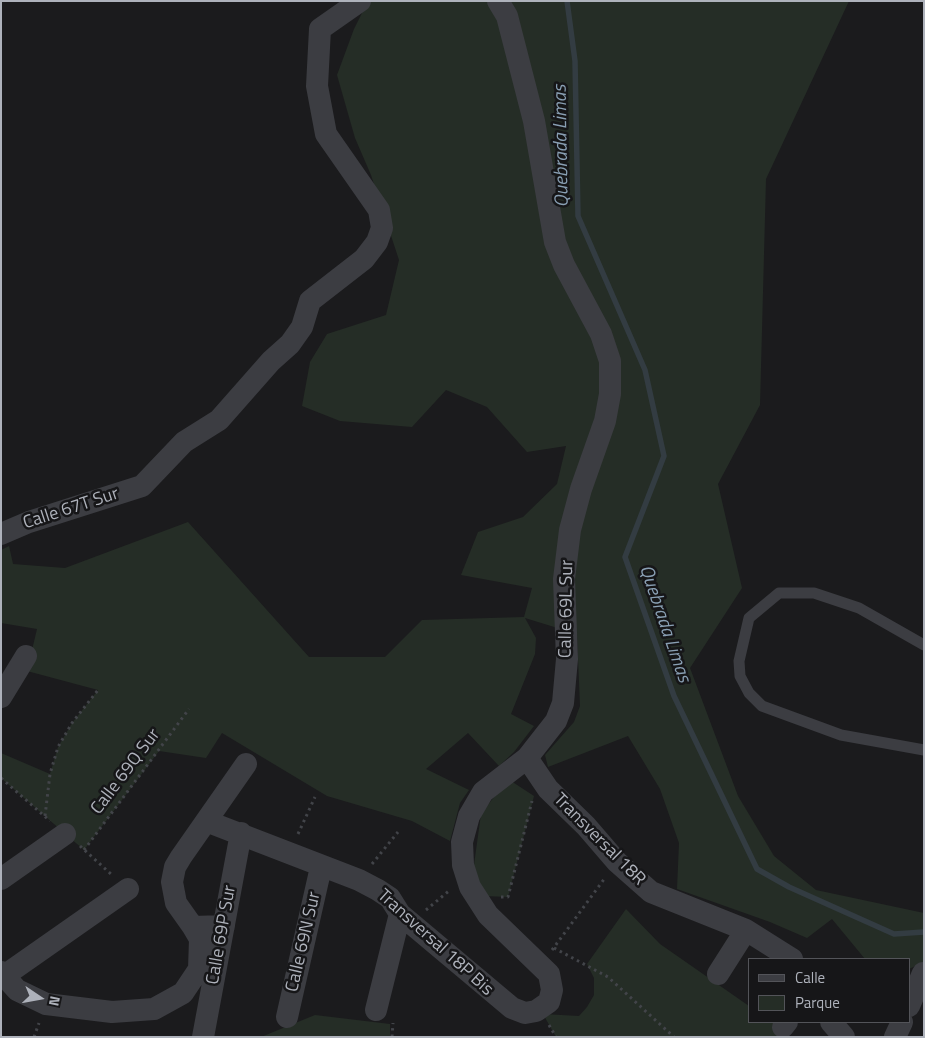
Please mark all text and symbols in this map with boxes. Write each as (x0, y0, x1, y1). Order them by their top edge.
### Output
water label: Quebrada Limas (550, 85, 574, 207)
street label: Calle 67T Sur (20, 483, 122, 535)
street label: Calle 69L Sur (555, 560, 579, 658)
water label: Quebrada Limas (633, 562, 695, 686)
street label: Calle 69Q Sur (87, 725, 165, 819)
street label: Transversal 18R (548, 789, 650, 891)
street label: Calle 69P Sur (203, 884, 241, 986)
street label: Transversal 18P Bis (373, 885, 497, 1001)
street label: Calle 69N Sur (282, 890, 326, 994)
legend (748, 958, 910, 1023)
text: Calle (795, 966, 825, 989)
north arrow (15, 973, 65, 1023)
text: Parque (795, 991, 840, 1014)
text: N (44, 994, 66, 1008)

